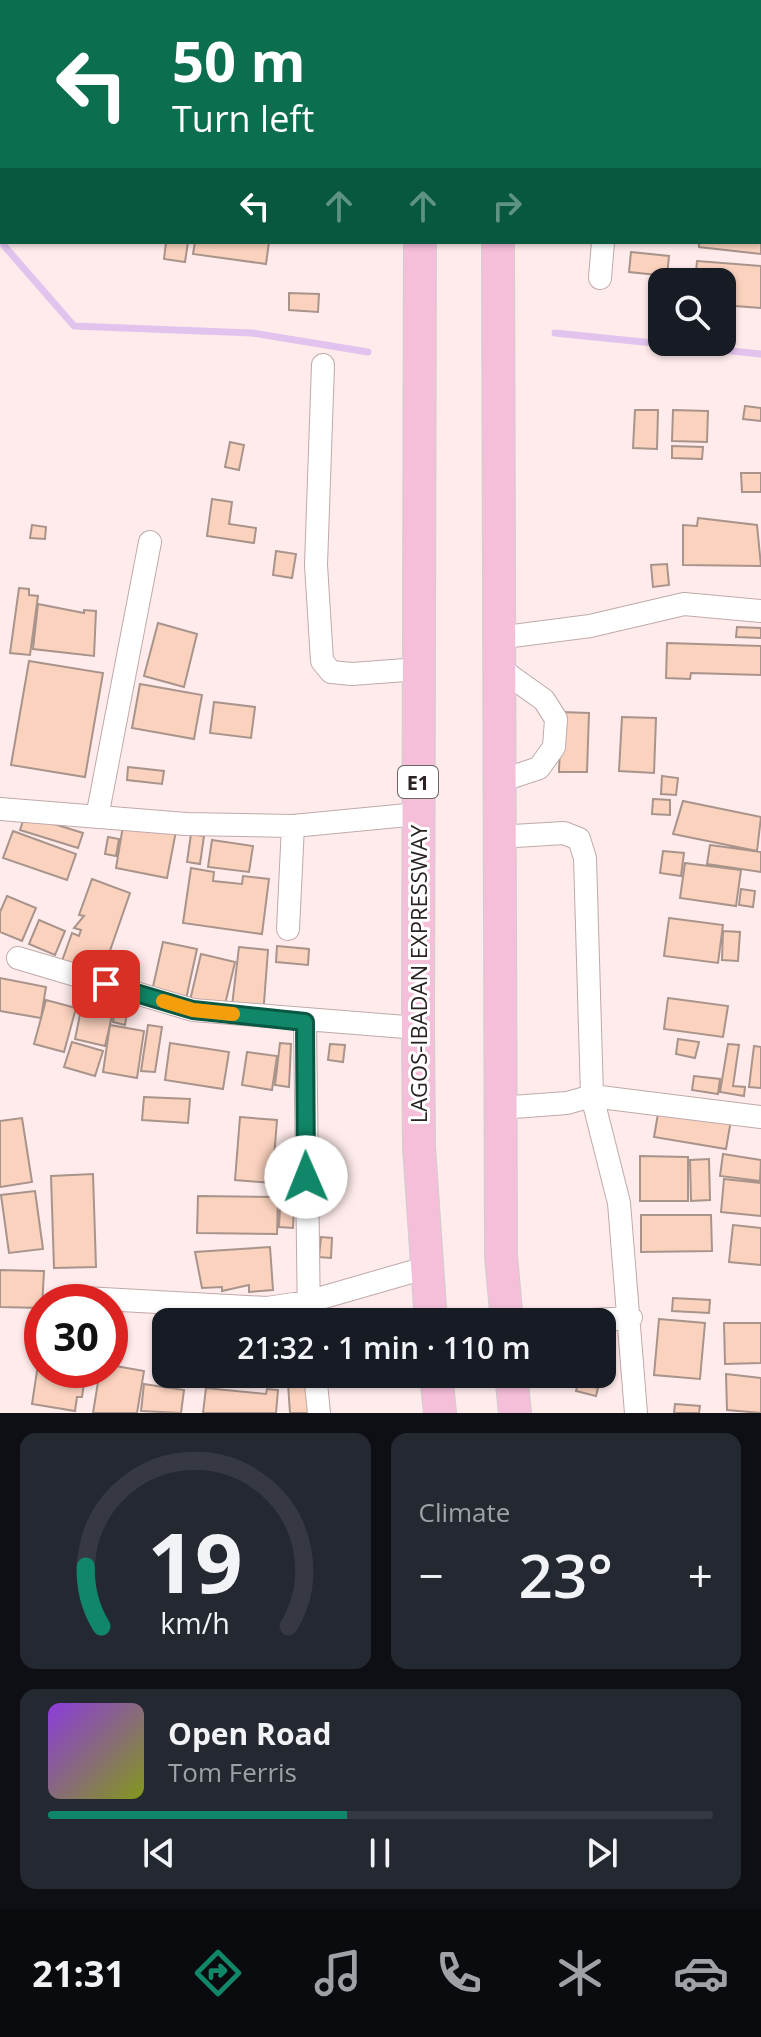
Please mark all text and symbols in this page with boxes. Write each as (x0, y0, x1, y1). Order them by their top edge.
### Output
text: 50 m (172, 22, 306, 98)
icon: left (40, 32, 144, 136)
text: Turn left (172, 94, 314, 143)
icon: left (233, 184, 277, 228)
icon: ahead (317, 184, 361, 228)
icon: ahead (401, 184, 445, 228)
icon: right (485, 184, 529, 228)
map controls (648, 268, 736, 356)
button: search (648, 268, 736, 356)
road number: E1 (398, 766, 438, 798)
street label: LAGOS-IBADAN EXPRESSWAY (403, 824, 433, 1123)
pin (72, 950, 140, 1018)
icon: arrive (84, 962, 128, 1006)
position arrow (264, 1135, 348, 1219)
speed limit sign: 30 (24, 1284, 128, 1388)
text: 21:32 · 1 min · 110 m (237, 1327, 531, 1368)
text: Climate (419, 1494, 510, 1530)
text: 19 (148, 1504, 243, 1617)
text: 23° (519, 1534, 613, 1616)
text: − (419, 1545, 444, 1605)
text: + (688, 1545, 713, 1605)
text: km/h (161, 1603, 230, 1642)
text: Open Road (168, 1713, 332, 1754)
text: Tom Ferris (168, 1754, 297, 1790)
icon: previous (137, 1831, 181, 1875)
icon: pause (358, 1831, 402, 1875)
icon: next (580, 1831, 624, 1875)
icon: directions (190, 1945, 246, 2001)
icon: music (310, 1945, 366, 2001)
icon: phone (431, 1945, 487, 2001)
icon: climate (552, 1945, 608, 2001)
icon: car (673, 1945, 729, 2001)
text: 21:31 (32, 1949, 125, 1998)

